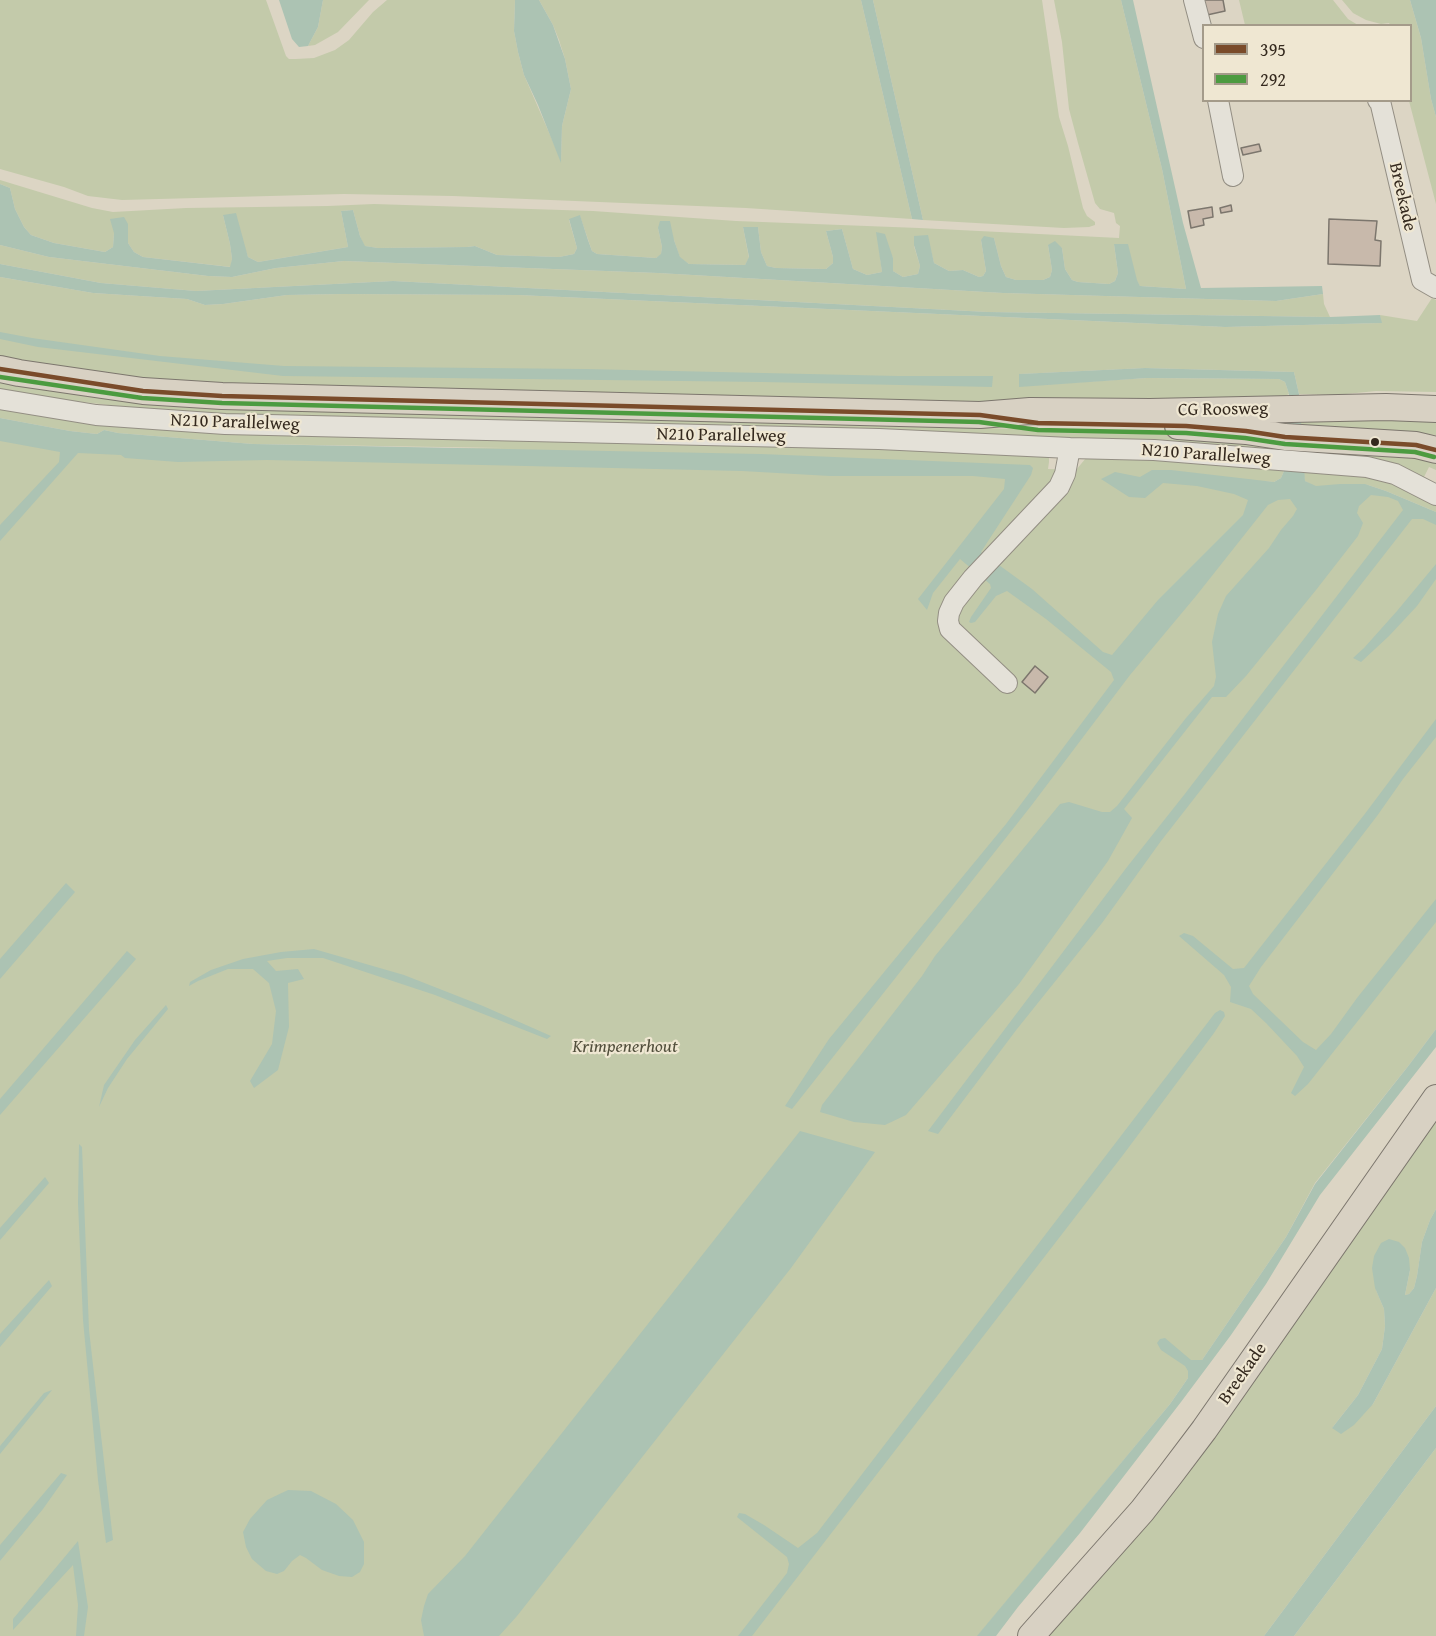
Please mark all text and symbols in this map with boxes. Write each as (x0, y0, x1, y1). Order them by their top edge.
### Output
legend (1202, 24, 1412, 102)
text: 395 (1260, 36, 1286, 63)
text: 292 (1260, 66, 1286, 93)
street label: Breekade (1384, 160, 1420, 234)
street label: CG Roosweg (1178, 398, 1268, 422)
street label: N210 Parallelweg (170, 410, 300, 436)
street label: N210 Parallelweg (656, 424, 786, 448)
unlabelled marker (1369, 436, 1381, 448)
street label: N210 Parallelweg (1141, 440, 1271, 470)
park label: Krimpenerhout (572, 1036, 678, 1058)
street label: Breekade (1214, 1339, 1272, 1409)

